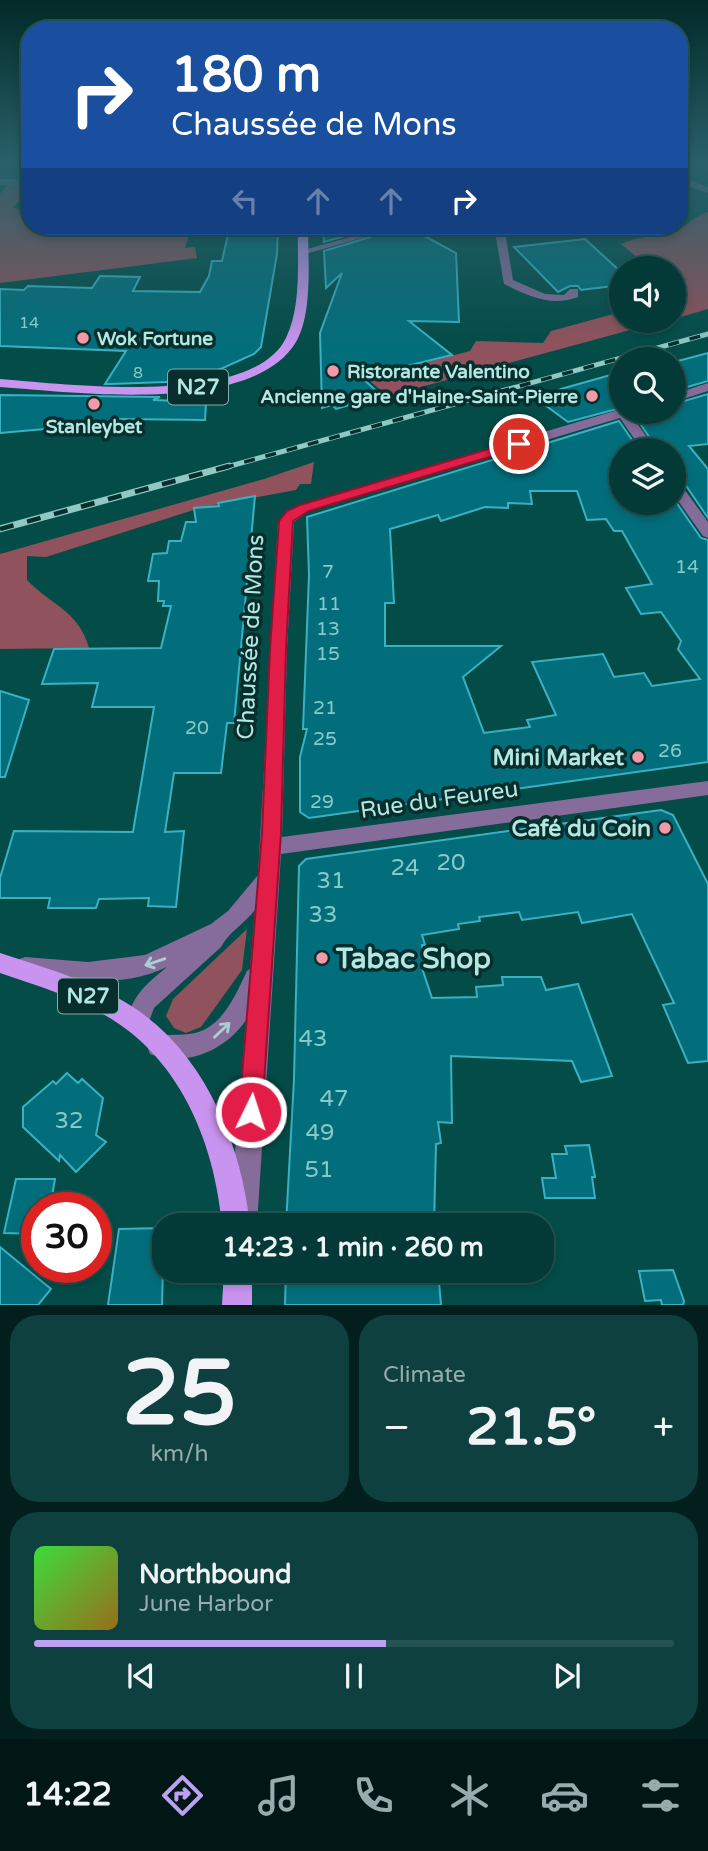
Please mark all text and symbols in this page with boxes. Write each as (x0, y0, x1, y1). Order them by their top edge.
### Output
text: 180 m (171, 46, 321, 105)
icon: right (56, 49, 147, 140)
text: Chaussée de Mons (171, 106, 457, 144)
icon: left (226, 182, 264, 220)
icon: ahead (299, 182, 337, 220)
icon: ahead (372, 182, 410, 220)
icon: right (445, 182, 483, 220)
map controls (609, 256, 686, 515)
button: sound (609, 256, 686, 333)
house number: 14 (19, 313, 39, 333)
place label: Wok Fortune (97, 328, 213, 350)
marker: Wok Fortune (75, 330, 91, 346)
button: search (609, 347, 686, 424)
place label: Ristorante Valentino (347, 361, 530, 383)
house number: 8 (133, 363, 143, 383)
marker: Ristorante Valentino (325, 363, 341, 379)
road number: N27 (168, 370, 228, 404)
place label: Ancienne gare d'Haine-Saint-Pierre (260, 386, 578, 409)
marker: Ancienne gare d'Haine-Saint-Pierre (584, 388, 600, 404)
marker: Stanleybet (86, 396, 102, 412)
pin (489, 414, 549, 474)
place label: Stanleybet (46, 416, 143, 439)
icon: arrive (500, 425, 538, 463)
button: layers (609, 438, 686, 515)
street label: Chaussée de Mons (232, 534, 270, 740)
house number: 14 (675, 556, 699, 578)
house number: 7 (322, 561, 334, 583)
house number: 11 (317, 593, 341, 615)
house number: 13 (316, 618, 340, 640)
house number: 15 (316, 643, 340, 665)
house number: 21 (313, 697, 337, 719)
house number: 20 (185, 717, 209, 739)
house number: 25 (313, 728, 337, 750)
house number: 26 (658, 740, 682, 762)
place label: Mini Market (492, 744, 624, 772)
marker: Mini Market (630, 749, 646, 765)
street label: Rue du Feureu (358, 775, 520, 825)
house number: 29 (310, 791, 334, 813)
place label: Café du Coin (511, 815, 651, 843)
marker: Café du Coin (657, 820, 673, 836)
house number: 20 (437, 849, 465, 877)
house number: 24 (391, 854, 419, 882)
house number: 31 (317, 867, 345, 895)
house number: 33 (309, 901, 337, 929)
place label: Tabac Shop (335, 942, 491, 976)
marker: Tabac Shop (314, 950, 330, 966)
one-way arrow (144, 957, 166, 969)
road number: N27 (58, 978, 118, 1014)
one-way arrow (213, 1022, 231, 1038)
house number: 43 (299, 1025, 327, 1053)
position arrow (214, 1075, 288, 1149)
house number: 47 (320, 1085, 348, 1113)
house number: 32 (55, 1107, 83, 1135)
house number: 49 (306, 1119, 334, 1147)
house number: 51 (305, 1156, 333, 1184)
speed limit sign: 30 (21, 1192, 112, 1283)
text: 14:23 · 1 min · 260 m (222, 1232, 484, 1263)
text: 25 (122, 1339, 237, 1449)
text: Climate (383, 1361, 466, 1389)
text: 21.5° (466, 1396, 596, 1459)
text: − (383, 1405, 410, 1451)
text: + (653, 1405, 674, 1451)
text: km/h (151, 1440, 208, 1468)
text: Northbound (139, 1559, 291, 1590)
text: June Harbor (139, 1590, 273, 1618)
icon: previous (122, 1657, 160, 1695)
icon: pause (335, 1657, 373, 1695)
icon: next (548, 1657, 586, 1695)
icon: directions (158, 1771, 207, 1820)
icon: music (254, 1771, 303, 1820)
icon: phone (349, 1771, 398, 1820)
icon: climate (445, 1771, 494, 1820)
icon: car (540, 1771, 589, 1820)
icon: filters (636, 1771, 685, 1820)
text: 14:22 (23, 1776, 112, 1814)

